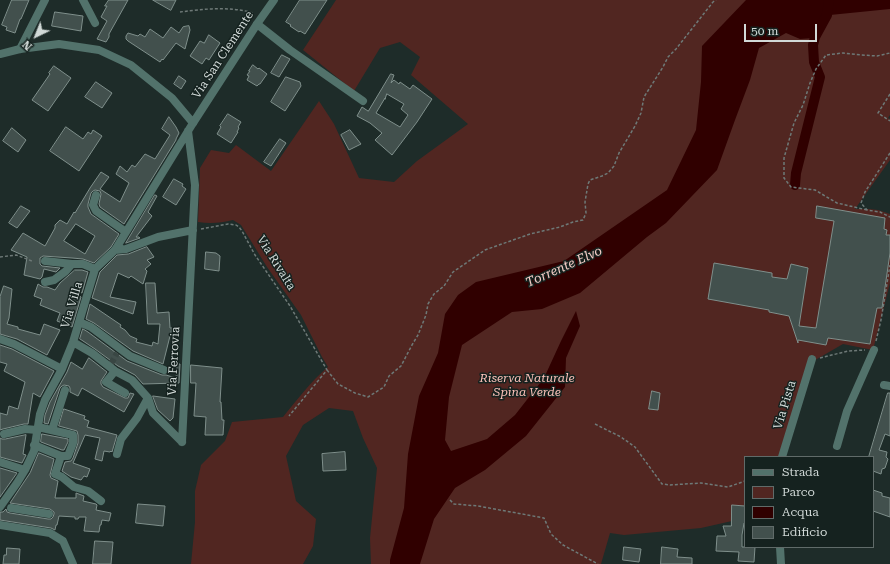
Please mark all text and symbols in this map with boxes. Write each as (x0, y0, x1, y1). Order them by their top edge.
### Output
street label: Via San Clemente (189, 8, 257, 102)
north arrow (16, 16, 56, 56)
scale bar (746, 16, 819, 42)
text: 50 m (751, 24, 778, 38)
text: N (20, 38, 35, 53)
street label: Via Rivalta (254, 233, 298, 293)
water label: Torrente Elvo (523, 243, 605, 291)
street label: Via Villa (58, 280, 86, 330)
street label: Via Ferrovia (165, 326, 183, 396)
park label: Riserva Naturale Spina Verde (479, 371, 575, 399)
street label: Via Pista (771, 379, 799, 431)
legend (744, 456, 874, 548)
text: Strada (782, 465, 819, 479)
text: Parco (782, 485, 815, 499)
text: Acqua (782, 505, 819, 519)
text: Edificio (782, 525, 827, 539)

